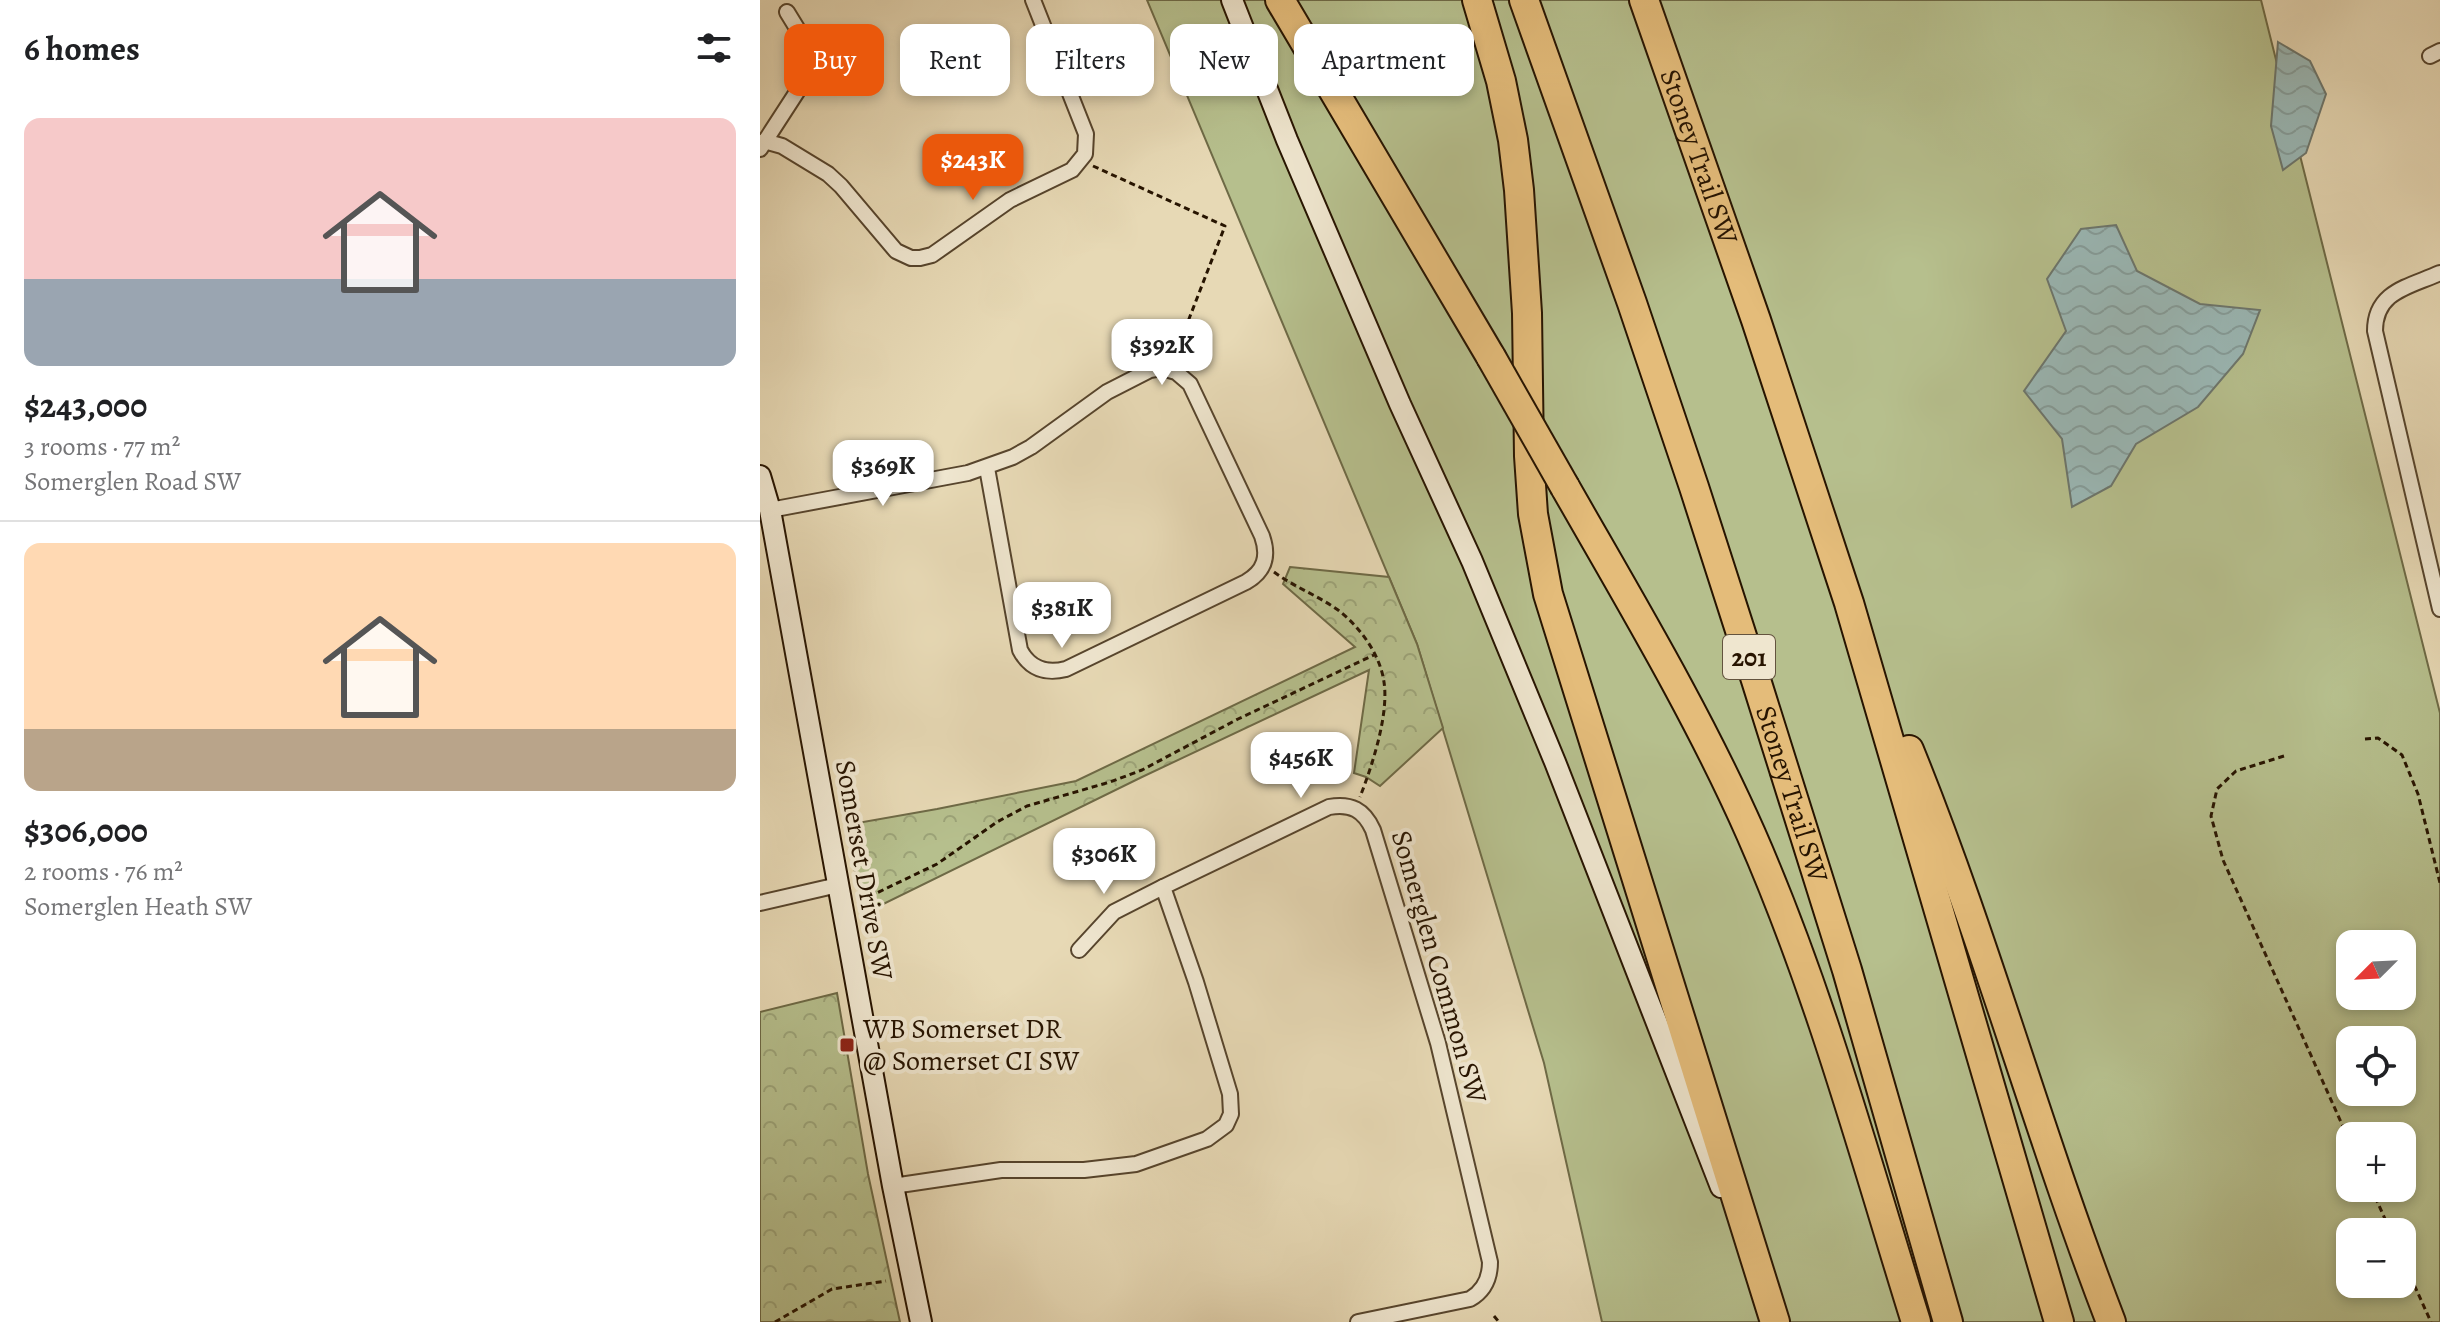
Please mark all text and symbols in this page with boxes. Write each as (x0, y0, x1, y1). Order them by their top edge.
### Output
chip: Buy (784, 24, 884, 96)
chip: Rent (900, 24, 1010, 96)
chip: Filters (1026, 24, 1154, 96)
chip: New (1170, 24, 1278, 96)
chip: Apartment (1294, 24, 1474, 96)
text: 6 homes (24, 25, 140, 72)
icon: filters (692, 26, 736, 70)
street label: Stoney Trail SW (1651, 64, 1747, 250)
pin: $243K (917, 134, 1029, 202)
text: $243K (940, 142, 1006, 177)
icon: home (308, 170, 452, 314)
pin: $392K (1106, 319, 1218, 387)
text: $392K (1130, 327, 1194, 362)
text: $243,000 (24, 382, 147, 429)
text: 3 rooms · 77 m² (24, 429, 180, 464)
pin: $369K (827, 440, 939, 508)
text: $369K (851, 448, 915, 483)
text: Somerglen Road SW (24, 464, 241, 499)
pin: $381K (1006, 582, 1118, 650)
text: $381K (1031, 590, 1093, 625)
icon: home (308, 595, 452, 739)
road number: 201 (1723, 635, 1775, 679)
street label: Stoney Trail SW (1746, 701, 1838, 888)
pin: $456K (1245, 732, 1357, 800)
text: $456K (1269, 740, 1333, 775)
street label: Somerset Drive SW (826, 757, 902, 984)
text: $306,000 (24, 807, 148, 854)
street label: Somerglen Common SW (1382, 826, 1496, 1109)
pin: $306K (1048, 828, 1160, 896)
text: $306K (1071, 836, 1137, 871)
text: 2 rooms · 76 m² (24, 854, 183, 889)
text: Somerglen Heath SW (24, 889, 252, 924)
north arrow (2336, 930, 2416, 1010)
map controls (2336, 930, 2416, 1298)
place label: WB Somerset DR @ Somerset CI SW (862, 1010, 1080, 1080)
button: locate (2336, 1026, 2416, 1106)
marker: WB Somerset DR @ Somerset CI SW (838, 1036, 856, 1054)
button: + (2336, 1122, 2416, 1202)
button: − (2336, 1218, 2416, 1298)

